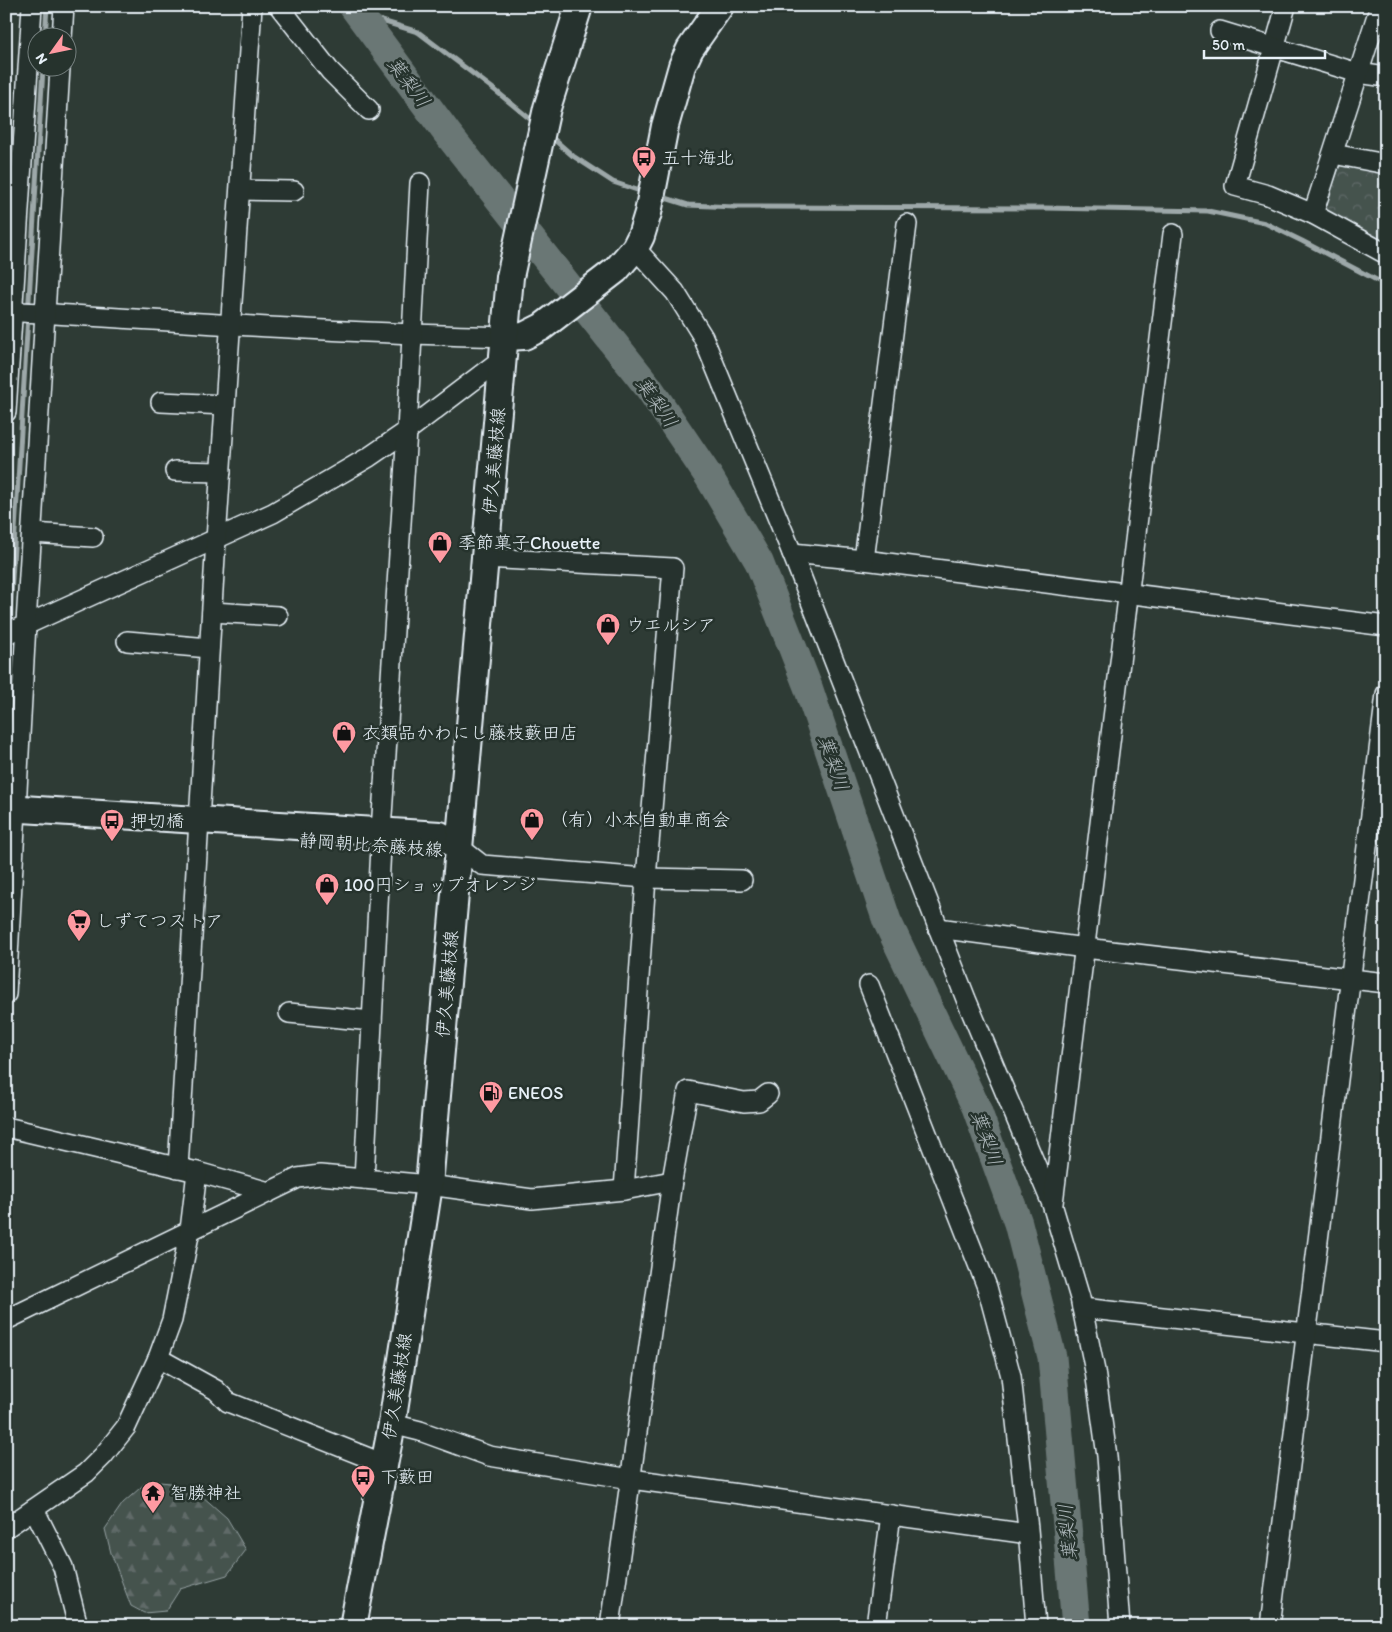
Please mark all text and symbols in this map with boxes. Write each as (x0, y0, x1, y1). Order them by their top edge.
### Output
north arrow (28, 28, 78, 78)
scale bar (1204, 28, 1326, 60)
text: 50 m (1212, 36, 1245, 54)
text: N (32, 50, 51, 67)
water label: 葉梨川 (382, 53, 435, 112)
bus stop icon: 五十海北 (631, 145, 657, 179)
place label: 五十海北 (662, 147, 734, 169)
water label: 葉梨川 (631, 372, 682, 432)
street label: 伊久美藤枝線 (478, 406, 510, 516)
shop icon: 季節菓子Chouette (427, 530, 453, 564)
place label: 季節菓子Chouette (458, 532, 600, 554)
shop icon: ウエルシア (595, 612, 621, 646)
place label: ウエルシア (626, 614, 716, 636)
shop icon: 衣類品かわにし藤枝藪田店 (331, 720, 357, 754)
place label: 衣類品かわにし藤枝藪田店 (362, 722, 578, 744)
water label: 葉梨川 (813, 732, 854, 794)
shop icon: （有）小本自動車商会 (519, 807, 545, 841)
bus stop icon: 押切橋 (99, 808, 125, 842)
place label: （有）小本自動車商会 (550, 809, 730, 831)
place label: 押切橋 (130, 810, 184, 832)
street label: 静岡朝比奈藤枝線 (298, 829, 444, 861)
shop icon: 100円ショップオレンジ (314, 872, 340, 906)
place label: 100円ショップオレンジ (344, 874, 536, 896)
supermarket icon: しずてつストア (66, 908, 92, 942)
place label: しずてつストア (96, 910, 223, 932)
street label: 伊久美藤枝線 (431, 929, 463, 1039)
fuel station icon: ENEOS (478, 1080, 504, 1114)
place label: ENEOS (508, 1082, 563, 1104)
water label: 葉梨川 (966, 1107, 1007, 1169)
street label: 伊久美藤枝線 (378, 1331, 416, 1441)
bus stop icon: 下藪田 (350, 1464, 376, 1498)
place label: 下藪田 (380, 1466, 434, 1488)
temple icon: 智勝神社 (140, 1480, 166, 1514)
place label: 智勝神社 (170, 1482, 242, 1504)
water label: 葉梨川 (1054, 1503, 1081, 1561)

